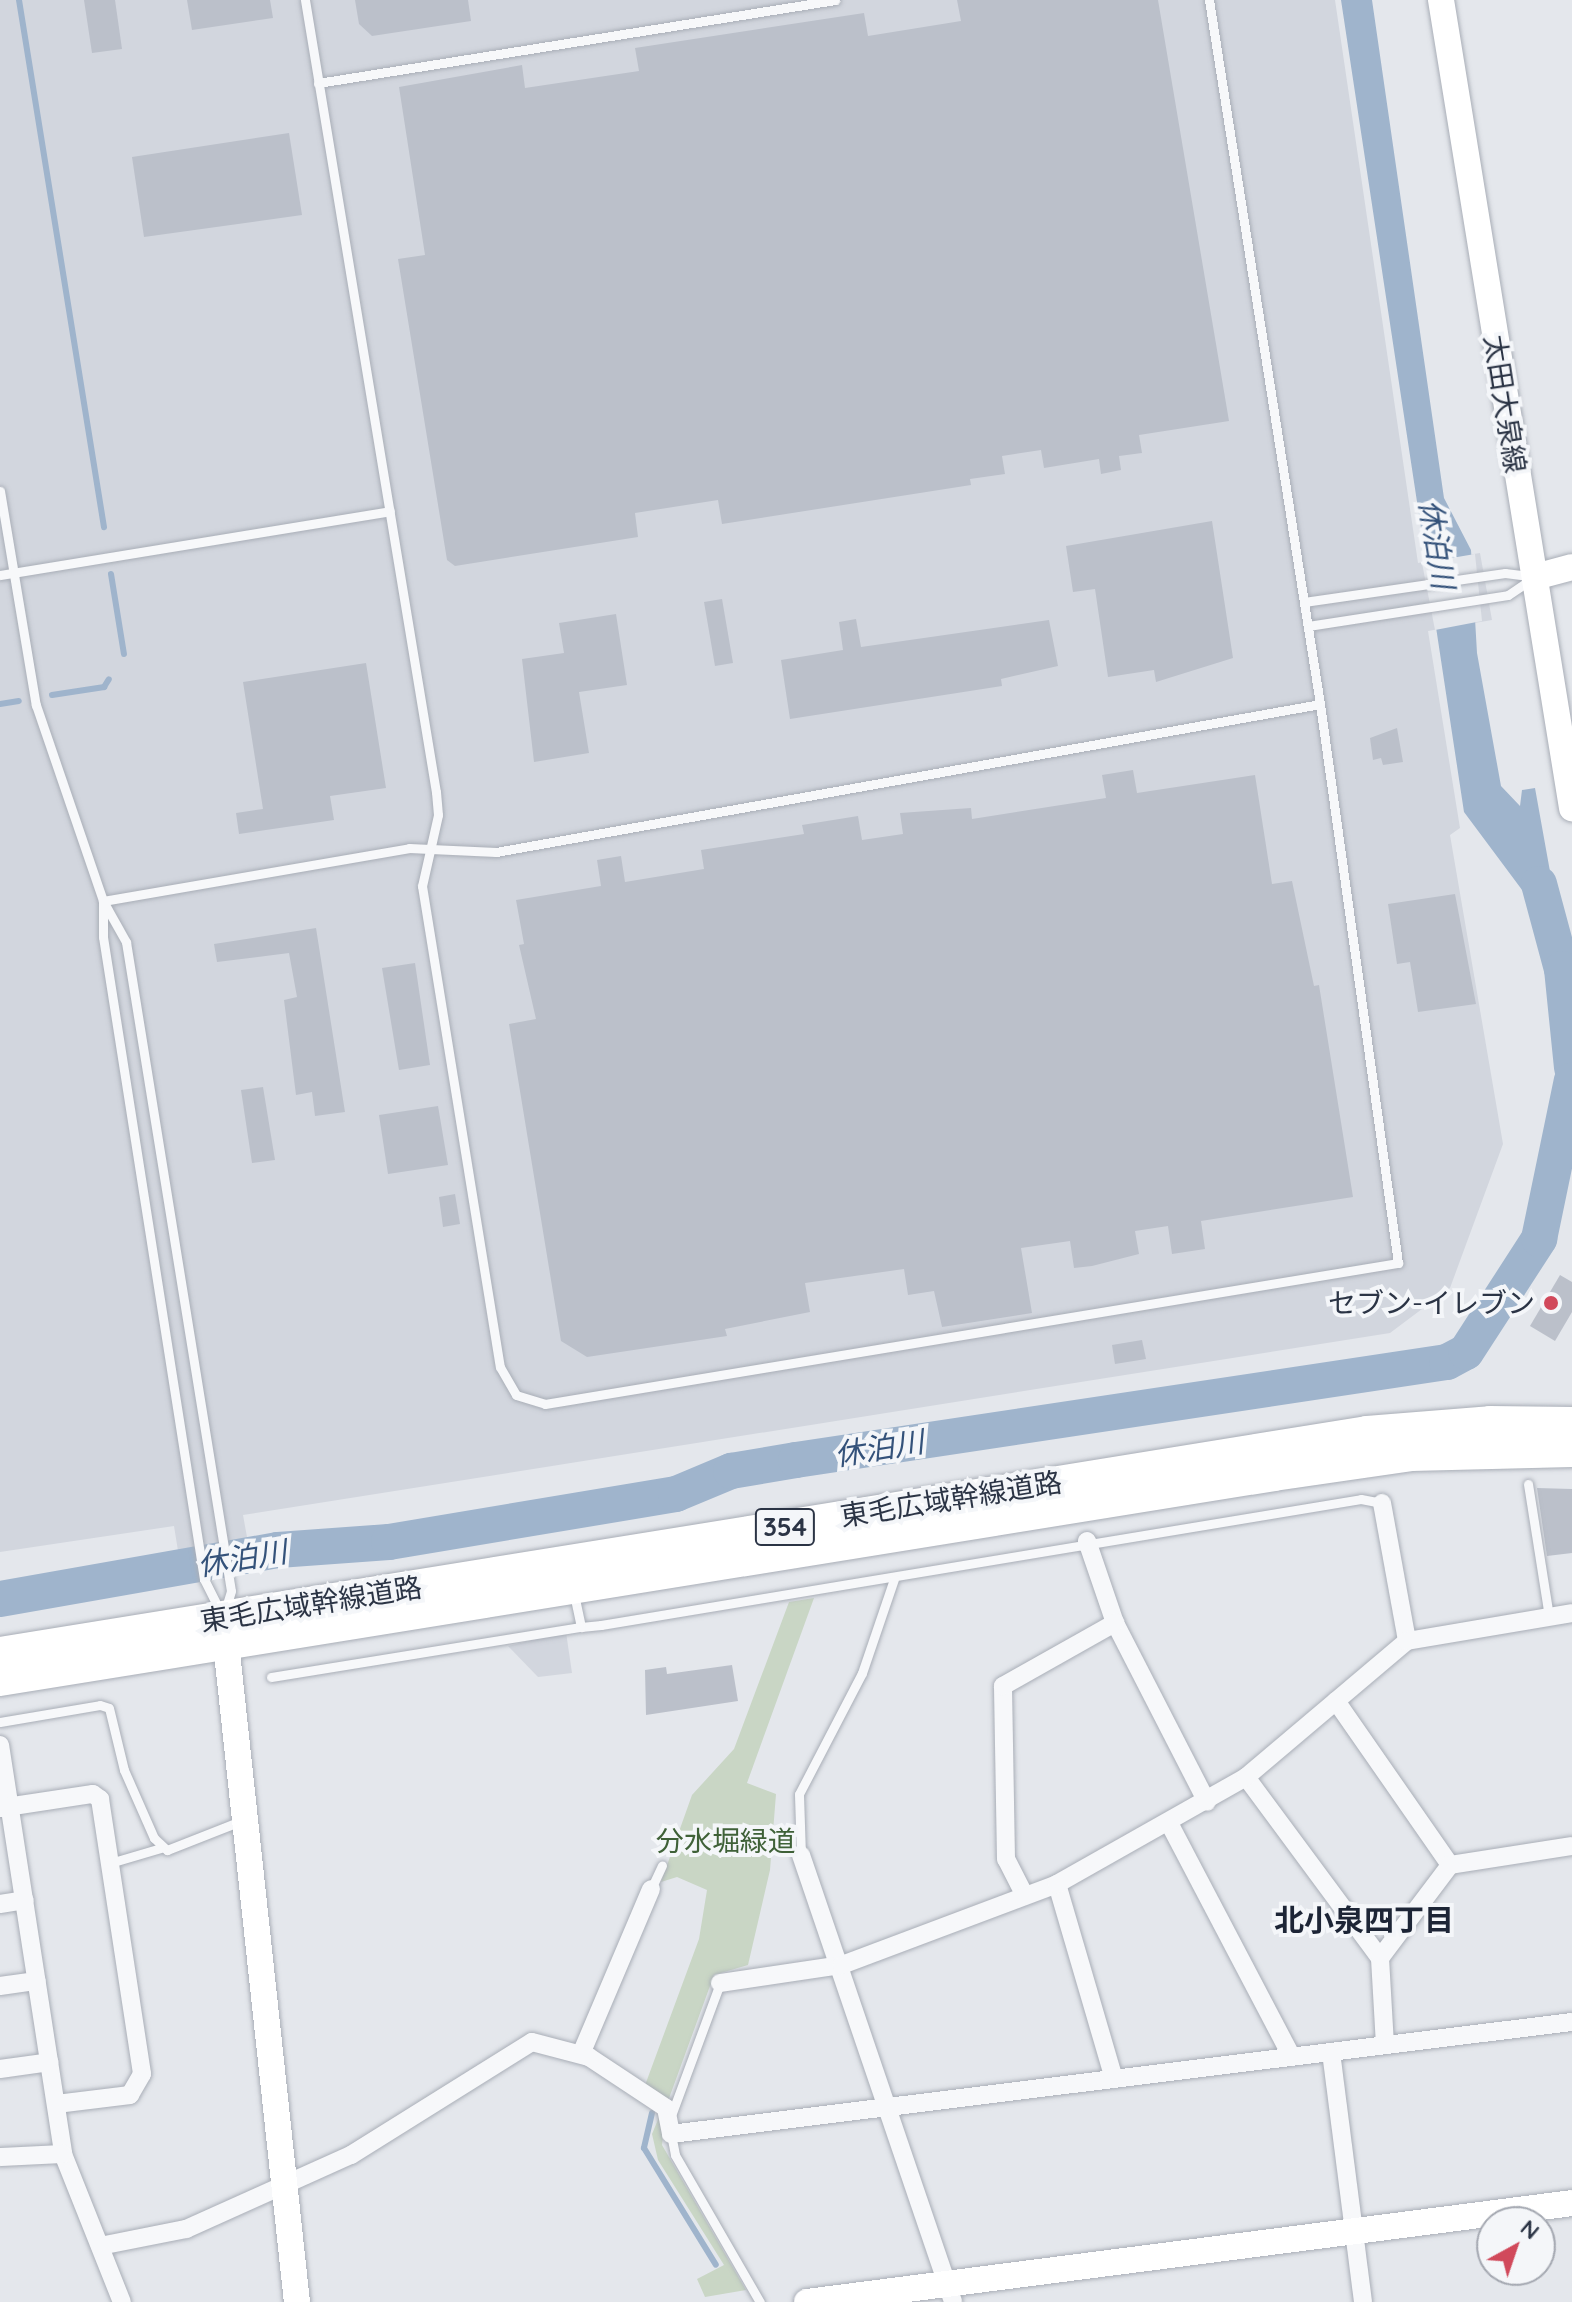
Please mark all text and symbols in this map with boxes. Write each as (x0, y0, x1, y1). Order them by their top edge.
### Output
street label: 太田大泉線 (1477, 332, 1533, 476)
water label: 休泊川 (1412, 497, 1462, 591)
place label: セブン-イレブン (1328, 1286, 1535, 1320)
marker: セブン-イレブン (1542, 1294, 1560, 1312)
water label: 休泊川 (832, 1423, 926, 1473)
street label: 東毛広域幹線道路 (838, 1465, 1064, 1533)
road number: 354 (753, 1505, 817, 1549)
water label: 休泊川 (195, 1533, 289, 1583)
street label: 東毛広域幹線道路 (198, 1570, 424, 1638)
park label: 分水堀緑道 (656, 1824, 796, 1858)
district label: 北小泉四丁目 (1274, 1902, 1454, 1938)
north arrow (1476, 2206, 1556, 2286)
text: N (1515, 2213, 1545, 2245)

